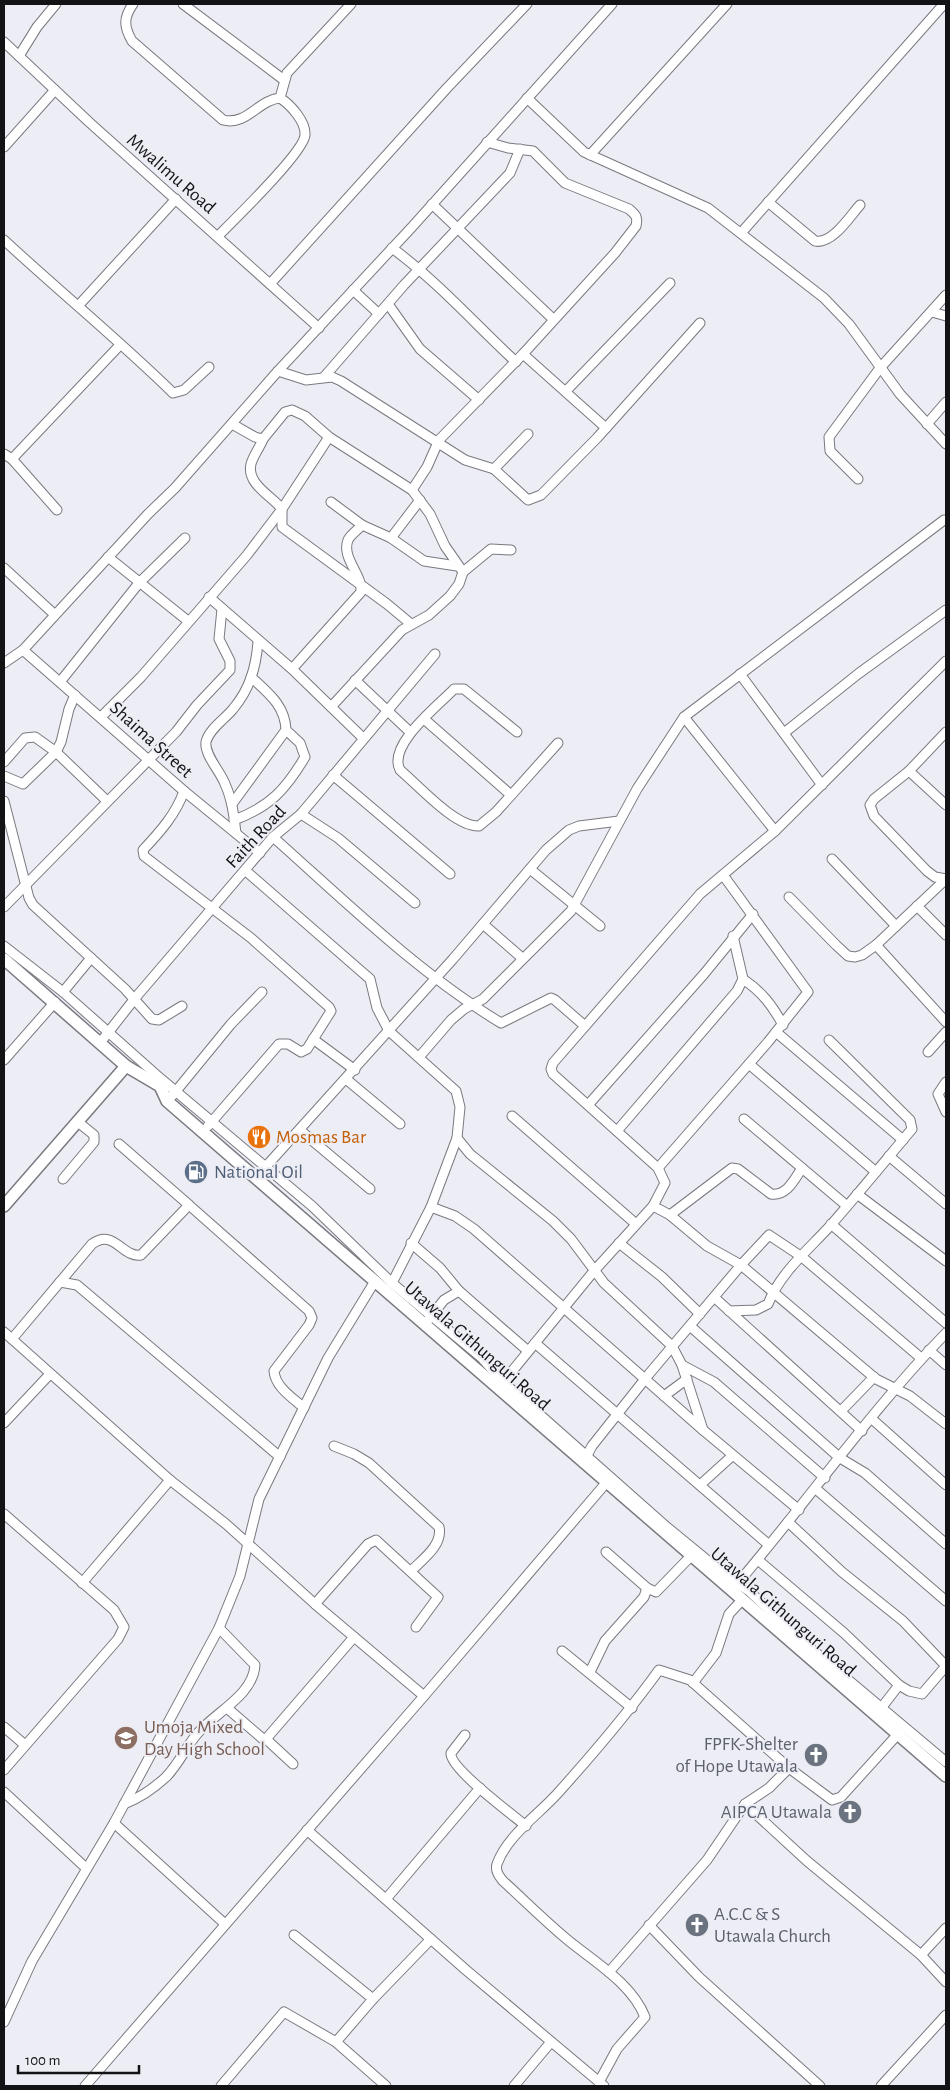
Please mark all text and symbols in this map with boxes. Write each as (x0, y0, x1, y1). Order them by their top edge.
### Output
street label: Mwalimu Road (123, 130, 219, 218)
street label: Shaima Street (106, 698, 196, 782)
street label: Faith Road (222, 802, 290, 872)
restaurant icon: Mosmas Bar (246, 1124, 272, 1150)
place label: Mosmas Bar (276, 1128, 366, 1147)
fuel station icon: National Oil (183, 1159, 209, 1185)
place label: National Oil (214, 1163, 303, 1182)
street label: Utawala Githunguri Road (401, 1278, 554, 1414)
street label: Utawala Githunguri Road (707, 1544, 860, 1680)
place label: Umoja Mixed Day High School (144, 1718, 265, 1759)
school or university icon: Umoja Mixed Day High School (113, 1725, 139, 1751)
place label: FPFK-Shelter of Hope Utawala (675, 1735, 798, 1776)
church icon: FPFK-Shelter of Hope Utawala (803, 1742, 829, 1768)
church icon: AIPCA Utawala (837, 1799, 863, 1825)
place label: AIPCA Utawala (721, 1803, 832, 1822)
place label: A.C.C & S Utawala Church (714, 1905, 831, 1946)
church icon: A.C.C & S Utawala Church (684, 1912, 710, 1938)
scale bar (18, 2042, 139, 2074)
text: 100 m (25, 2053, 60, 2068)

